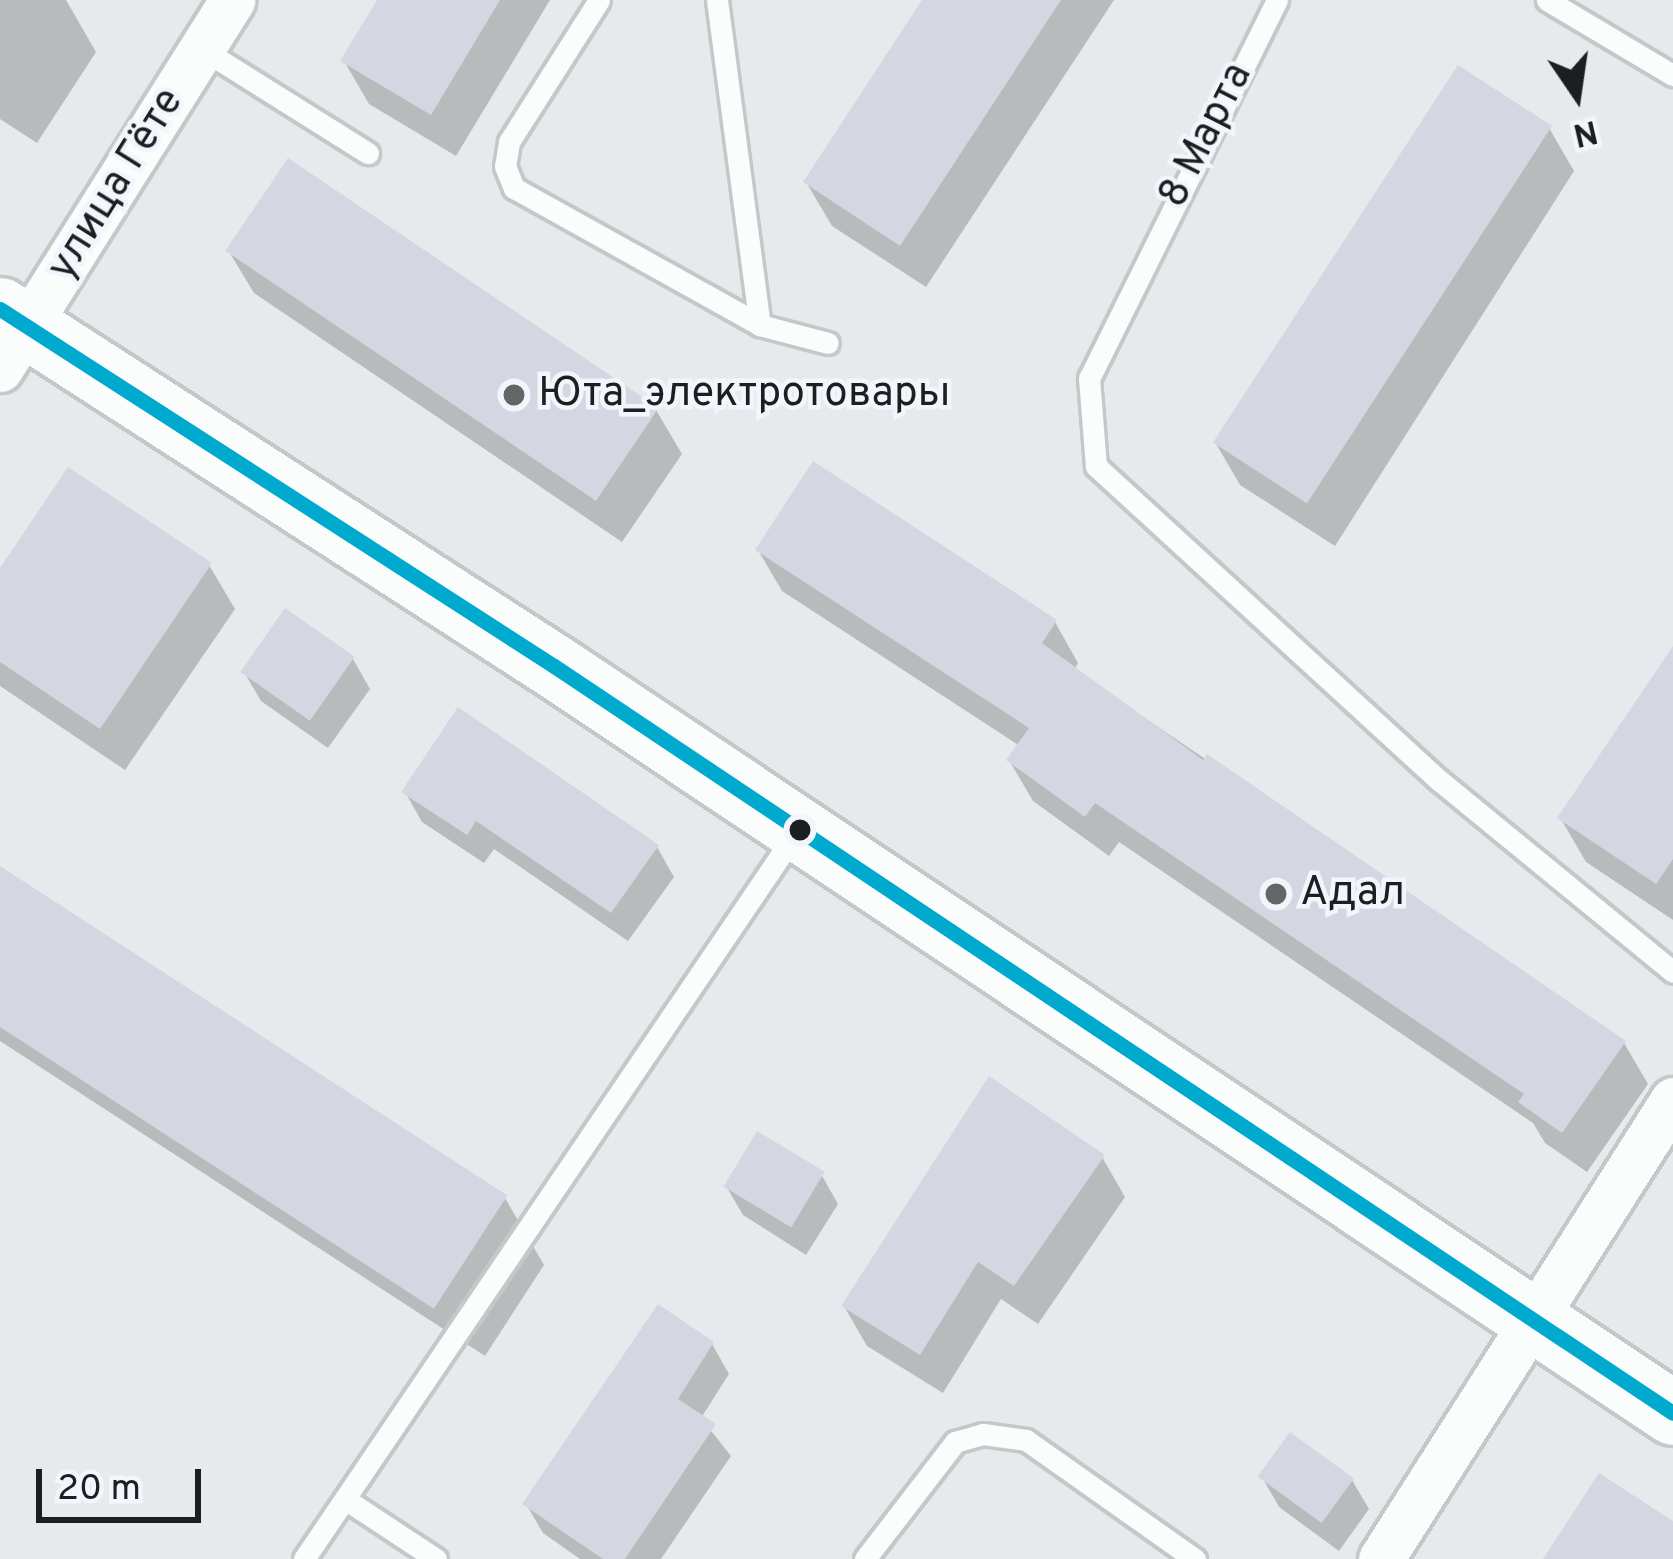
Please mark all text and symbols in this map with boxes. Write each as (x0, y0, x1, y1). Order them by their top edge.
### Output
north arrow (1517, 36, 1637, 156)
street label: 8 Марта (1149, 55, 1265, 217)
street label: улица Гёте (38, 80, 196, 290)
text: N (1569, 108, 1601, 154)
place label: Юта_электротовары (538, 370, 950, 420)
marker: Юта_электротовары (501, 382, 527, 408)
unlabelled marker (789, 819, 811, 841)
place label: Адал (1300, 869, 1405, 919)
marker: Адал (1263, 881, 1289, 907)
scale bar (42, 1445, 207, 1519)
text: 20 m (57, 1467, 141, 1513)

